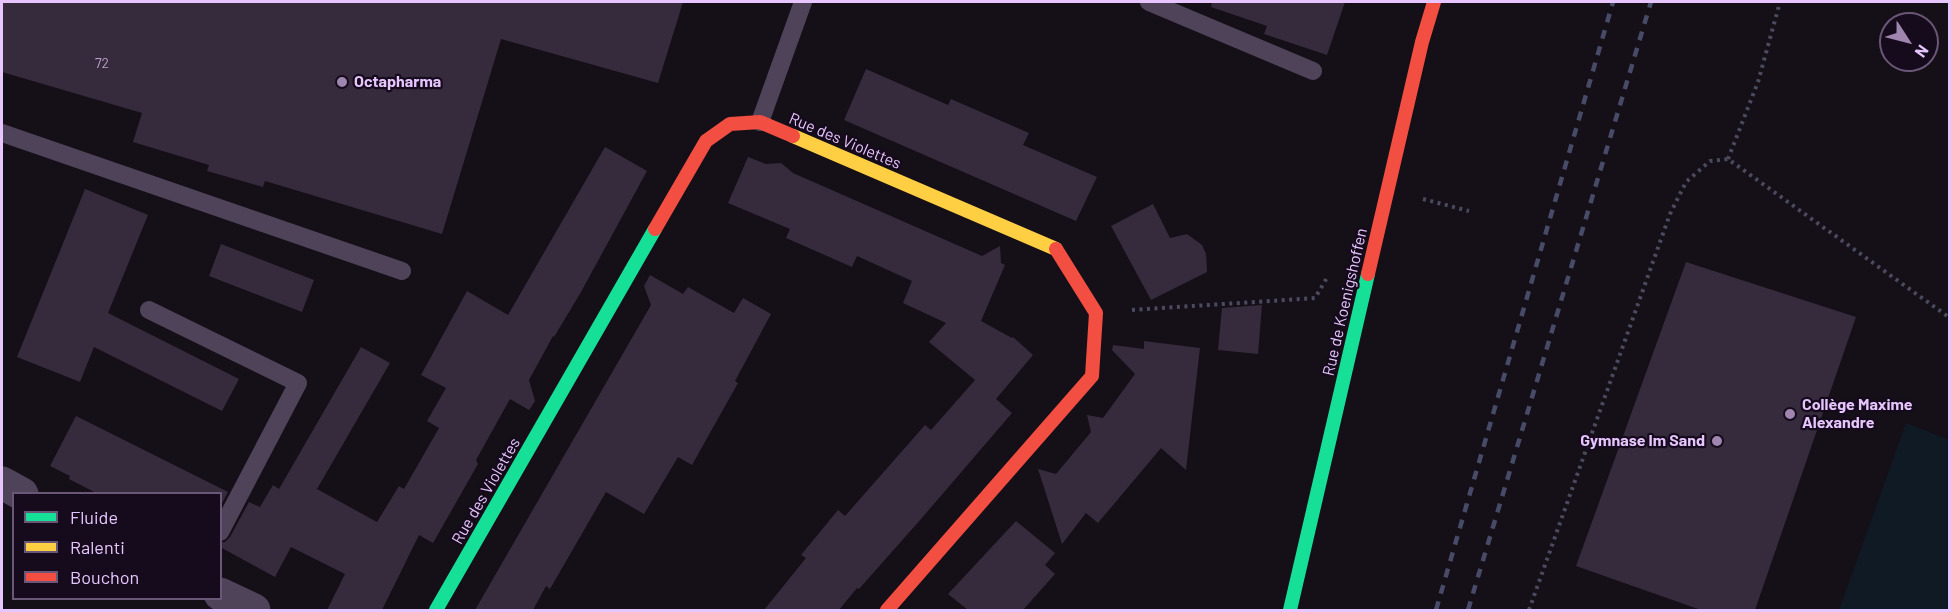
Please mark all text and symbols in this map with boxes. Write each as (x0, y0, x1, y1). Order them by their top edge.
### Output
north arrow (1879, 12, 1939, 72)
text: N (1912, 42, 1933, 62)
house number: 72 (95, 55, 109, 71)
place label: Octapharma (354, 72, 441, 92)
marker: Octapharma (335, 75, 349, 89)
street label: Rue des Violettes (786, 109, 904, 173)
street label: Rue de Koenigshoffen (1319, 226, 1371, 378)
place label: Collège Maxime Alexandre (1802, 395, 1913, 433)
marker: Collège Maxime Alexandre (1783, 407, 1797, 421)
place label: Gymnase Im Sand (1580, 431, 1705, 451)
street label: Rue des Violettes (448, 434, 524, 548)
marker: Gymnase Im Sand (1710, 434, 1724, 448)
legend (12, 492, 222, 600)
text: Fluide (70, 506, 118, 528)
text: Ralenti (70, 536, 125, 558)
text: Bouchon (70, 566, 139, 588)

